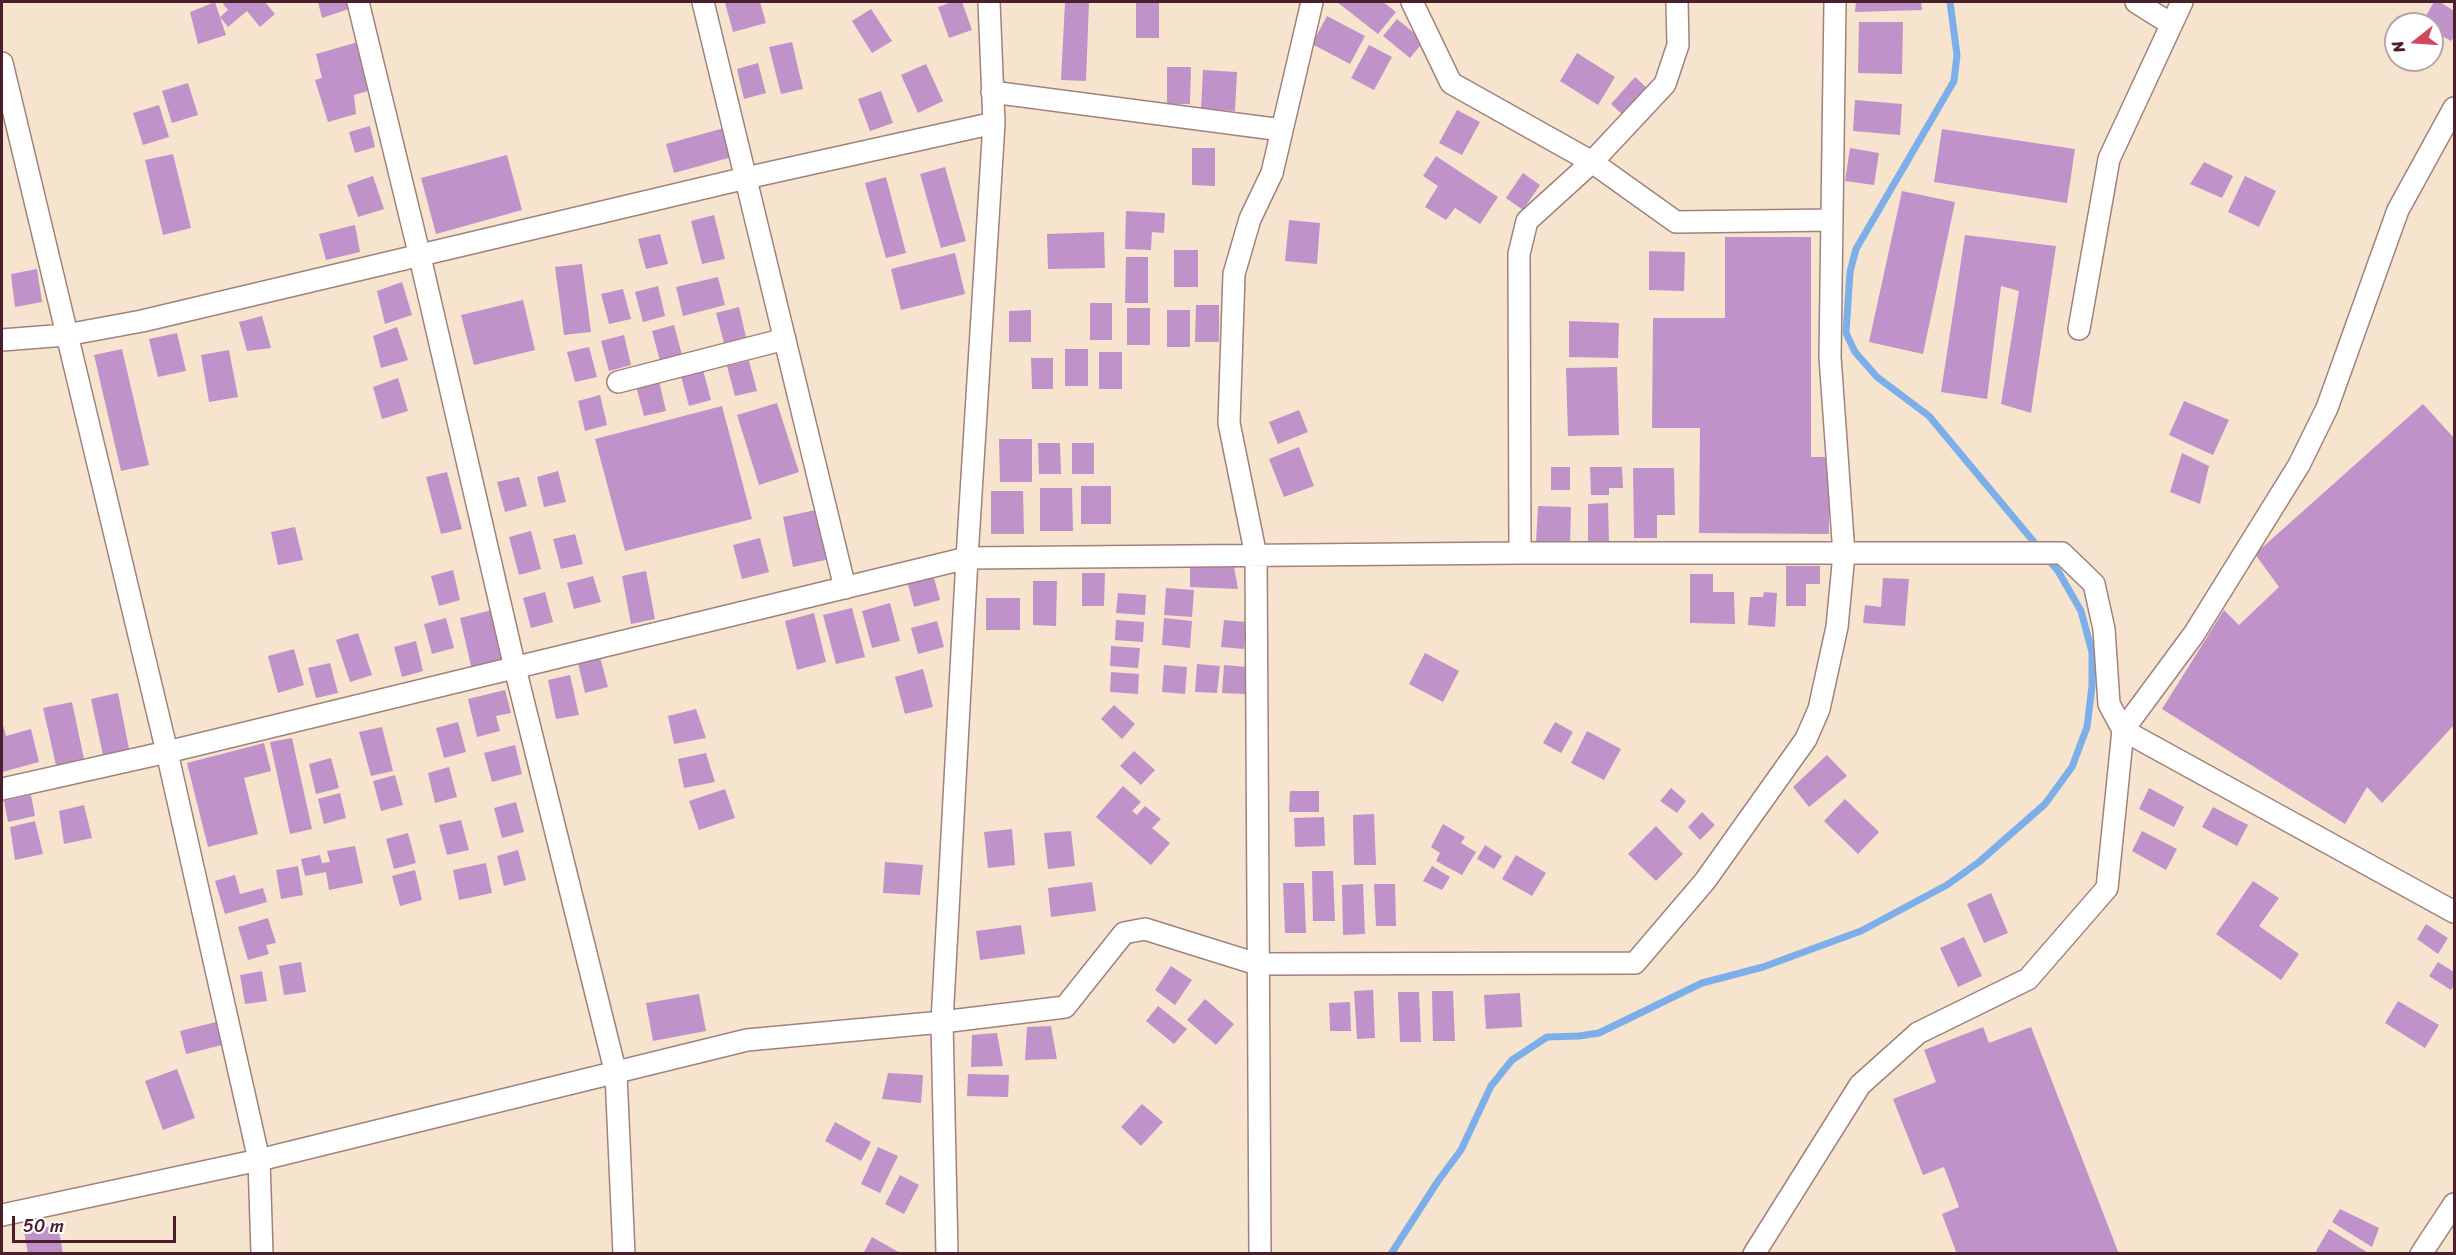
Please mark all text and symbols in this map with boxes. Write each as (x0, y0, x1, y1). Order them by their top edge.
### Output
north arrow (2384, 12, 2444, 72)
text: N (2383, 37, 2414, 56)
scale bar (15, 1204, 178, 1242)
text: 50 m (23, 1210, 64, 1242)

